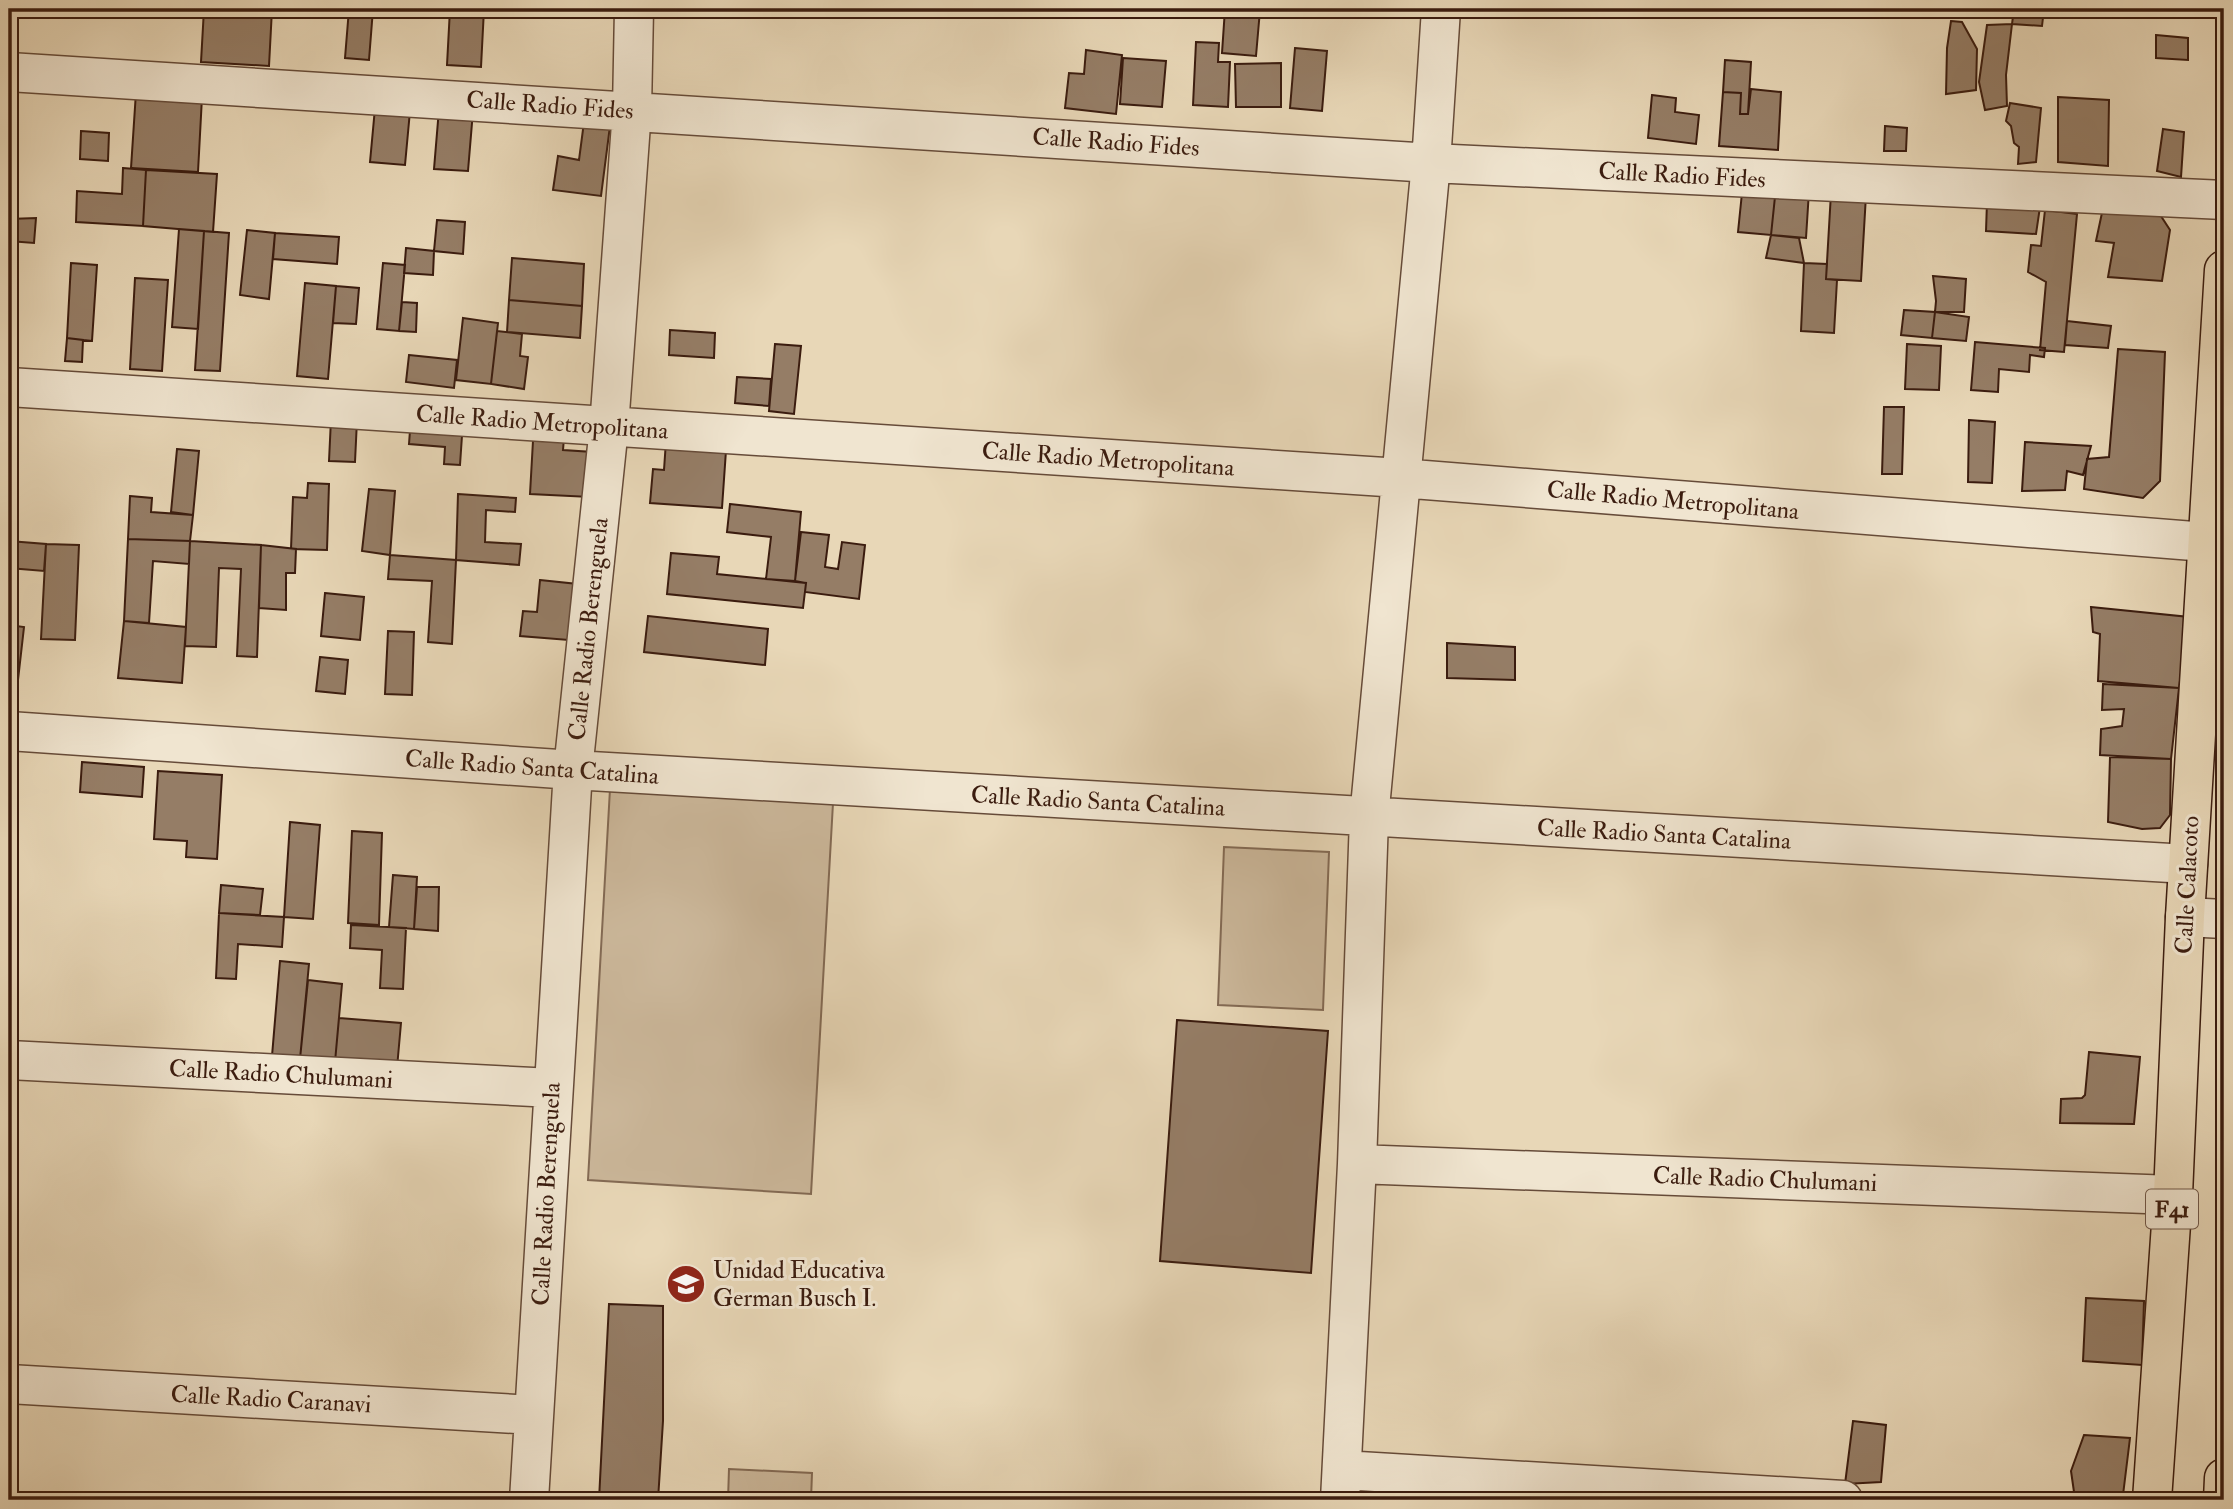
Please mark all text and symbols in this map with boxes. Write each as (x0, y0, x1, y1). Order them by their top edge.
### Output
street label: Calle Radio Fides (465, 84, 635, 127)
street label: Calle Radio Fides (1031, 121, 1201, 164)
street label: Calle Radio Fides (1597, 156, 1766, 195)
street label: Calle Radio Metropolitana (415, 398, 670, 447)
street label: Calle Radio Metropolitana (981, 435, 1236, 484)
street label: Calle Radio Metropolitana (1545, 474, 1802, 527)
street label: Calle Radio Berenguela (561, 515, 616, 742)
street label: Calle Radio Santa Catalina (404, 743, 661, 792)
street label: Calle Radio Santa Catalina (970, 779, 1227, 824)
street label: Calle Radio Santa Catalina (1536, 812, 1793, 857)
street label: Calle Calacoto (2168, 815, 2207, 955)
street label: Calle Radio Chulumani (168, 1053, 394, 1096)
street label: Calle Radio Berenguela (525, 1080, 568, 1307)
street label: Calle Radio Chulumani (1652, 1160, 1878, 1199)
road number: F41 (2146, 1190, 2198, 1228)
place label: Unidad Educativa German Busch I. (713, 1255, 886, 1314)
school or university icon: Unidad Educativa German Busch I. (665, 1263, 707, 1305)
street label: Calle Radio Caranavi (170, 1379, 372, 1420)

